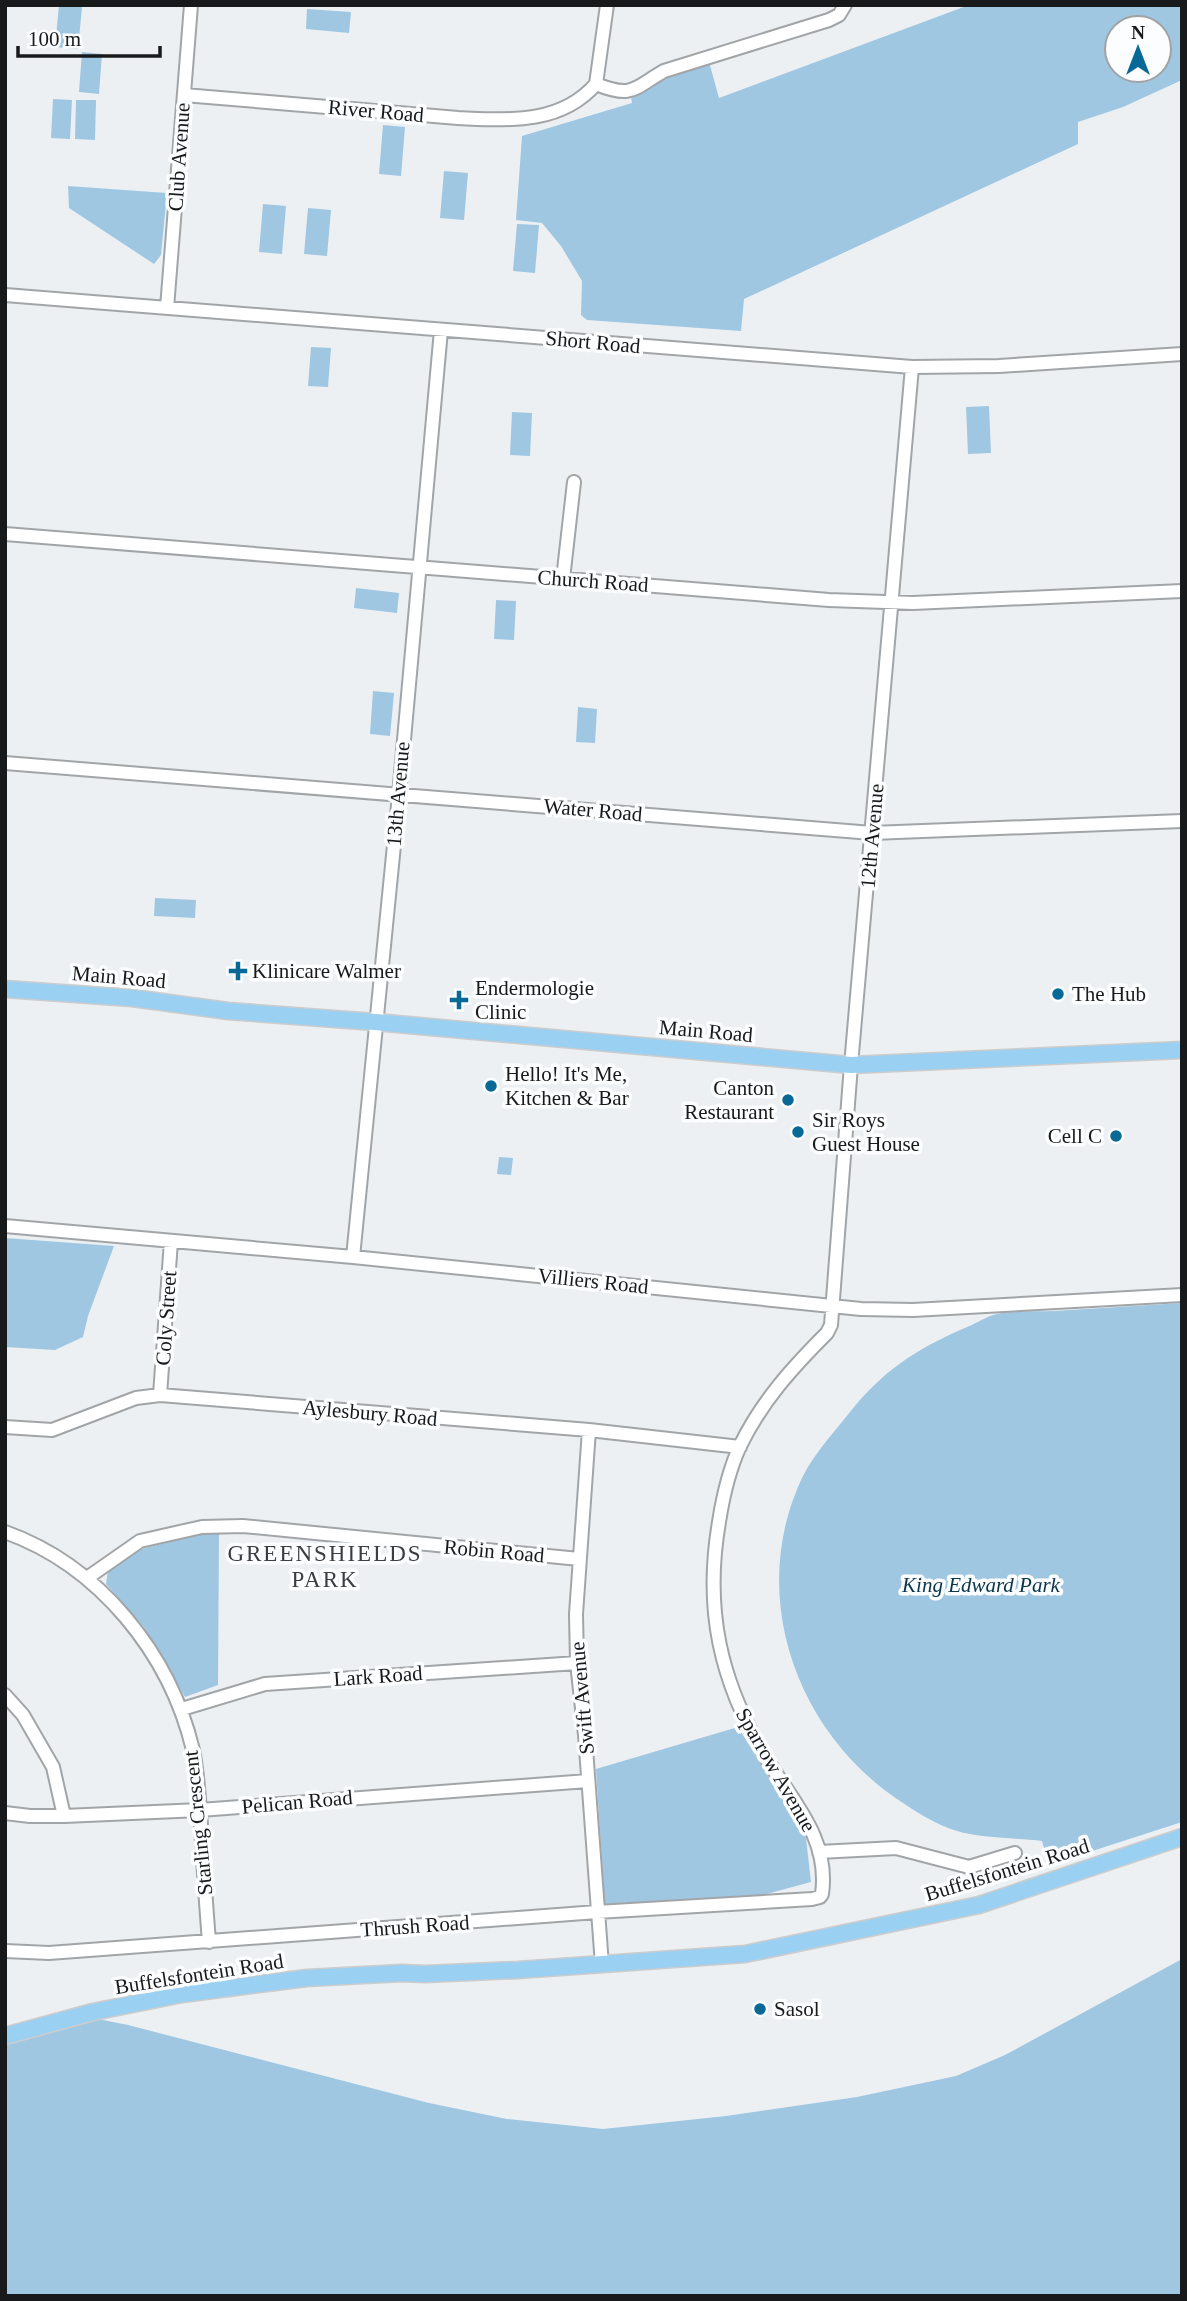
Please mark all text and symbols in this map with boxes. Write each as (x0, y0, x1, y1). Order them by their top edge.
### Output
scale bar (18, 14, 159, 58)
north arrow (1103, 14, 1173, 84)
text: N (1131, 22, 1145, 43)
text: 100 m (28, 27, 81, 51)
street label: River Road (327, 95, 425, 127)
street label: Club Avenue (163, 102, 195, 212)
street label: Short Road (545, 326, 642, 358)
street label: Church Road (537, 565, 650, 597)
street label: 13th Avenue (381, 741, 415, 847)
street label: 12th Avenue (855, 783, 889, 889)
street label: Water Road (543, 794, 644, 826)
place label: Klinicare Walmer (252, 959, 401, 983)
street label: Main Road (71, 961, 167, 993)
marker: Klinicare Walmer (230, 963, 246, 979)
place label: Endermologie Clinic (475, 976, 594, 1024)
place label: The Hub (1072, 982, 1146, 1006)
marker: The Hub (1050, 986, 1066, 1002)
marker: Endermologie Clinic (449, 990, 469, 1010)
street label: Main Road (658, 1015, 754, 1047)
place label: Hello! It's Me, Kitchen & Bar (505, 1062, 629, 1110)
place label: Canton Restaurant (684, 1076, 774, 1124)
marker: Hello! It's Me, Kitchen & Bar (483, 1078, 499, 1094)
marker: Canton Restaurant (780, 1092, 796, 1108)
place label: Sir Roys Guest House (812, 1108, 920, 1156)
marker: Sir Roys Guest House (790, 1124, 806, 1140)
place label: Cell C (1048, 1124, 1102, 1148)
marker: Cell C (1108, 1128, 1124, 1144)
street label: Villiers Road (536, 1263, 650, 1299)
street label: Coly Street (151, 1270, 181, 1366)
street label: Aylesbury Road (302, 1395, 439, 1431)
street label: Robin Road (443, 1535, 546, 1567)
district label: GREENSHIELDS PARK (227, 1541, 423, 1592)
park label: King Edward Park (901, 1573, 1061, 1597)
street label: Swift Avenue (565, 1640, 599, 1756)
street label: Lark Road (333, 1661, 424, 1691)
street label: Sparrow Avenue (731, 1704, 821, 1836)
street label: Starling Crescent (178, 1749, 218, 1896)
street label: Pelican Road (240, 1785, 354, 1819)
street label: Buffelsfontein Road (922, 1833, 1093, 1906)
street label: Thrush Road (360, 1910, 471, 1942)
street label: Buffelsfontein Road (113, 1949, 286, 1999)
place label: Sasol (774, 1997, 820, 2021)
marker: Sasol (752, 2001, 768, 2017)

